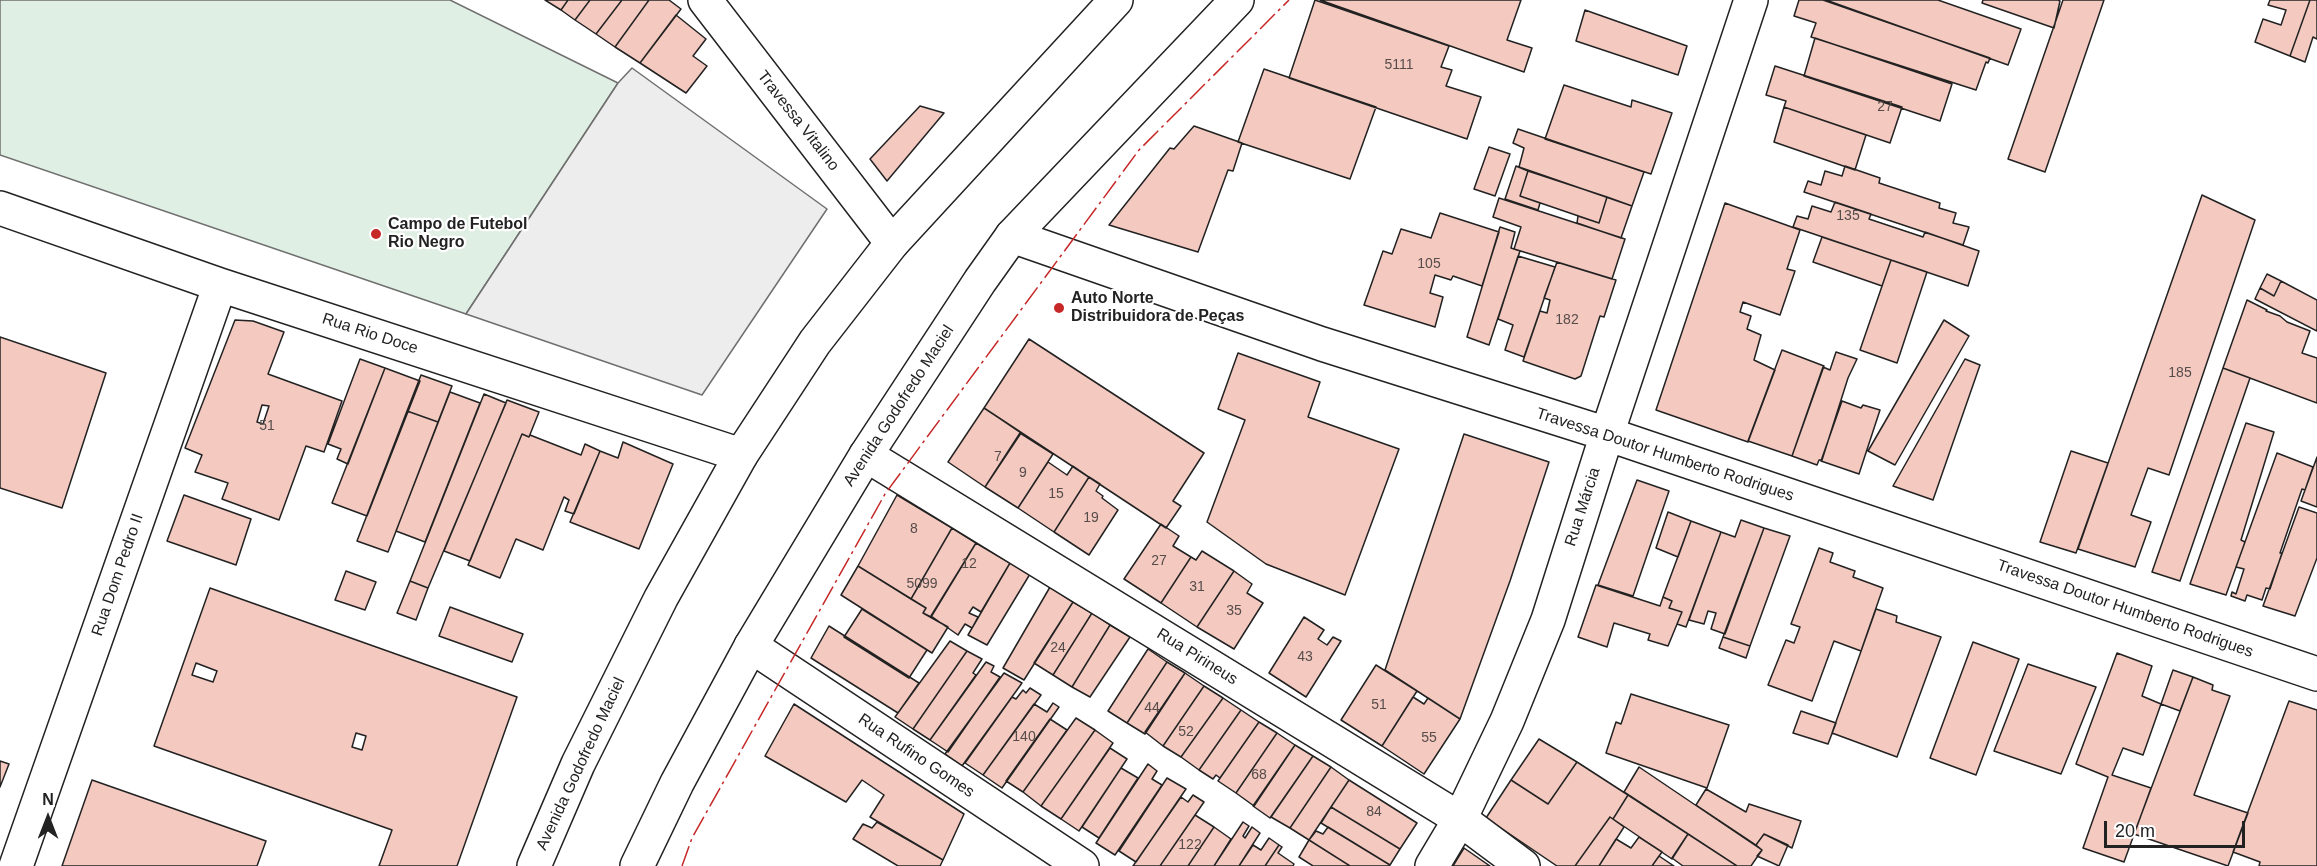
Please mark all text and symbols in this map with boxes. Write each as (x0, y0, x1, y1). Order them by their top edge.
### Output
house number: 5111 (1384, 57, 1414, 73)
street label: Travessa Vitalino (753, 67, 843, 175)
house number: 27 (1877, 99, 1893, 115)
house number: 135 (1836, 208, 1860, 224)
place label: Campo de Futebol Rio Negro (388, 215, 528, 253)
marker: Campo de Futebol Rio Negro (369, 227, 383, 241)
house number: 105 (1417, 256, 1441, 272)
place label: Auto Norte Distribuidora de Peças (1071, 289, 1244, 327)
marker: Auto Norte Distribuidora de Peças (1052, 301, 1066, 315)
street label: Rua Rio Doce (320, 309, 420, 359)
house number: 182 (1555, 312, 1579, 328)
street label: Avenida Godofredo Maciel (840, 322, 958, 490)
house number: 185 (2168, 365, 2192, 381)
street label: Travessa Doutor Humberto Rodrigues (1534, 404, 1796, 506)
house number: 51 (259, 418, 275, 434)
house number: 7 (994, 449, 1002, 465)
house number: 9 (1019, 465, 1027, 481)
street label: Rua Márcia (1561, 465, 1605, 549)
house number: 15 (1048, 486, 1064, 502)
house number: 19 (1083, 510, 1099, 526)
street label: Rua Dom Pedro II (88, 511, 148, 639)
house number: 8 (910, 521, 918, 537)
house number: 27 (1151, 553, 1167, 569)
house number: 12 (961, 556, 977, 572)
street label: Travessa Doutor Humberto Rodrigues (1994, 556, 2256, 662)
house number: 5099 (906, 576, 938, 592)
house number: 31 (1189, 579, 1205, 595)
house number: 35 (1226, 603, 1242, 619)
street label: Rua Pirineus (1153, 625, 1241, 689)
house number: 24 (1050, 640, 1066, 656)
house number: 43 (1297, 649, 1313, 665)
street label: Avenida Godofredo Maciel (533, 675, 629, 853)
house number: 51 (1371, 697, 1387, 713)
house number: 44 (1144, 700, 1160, 716)
street label: Rua Rufino Gomes (854, 710, 978, 802)
house number: 52 (1178, 724, 1194, 740)
house number: 140 (1012, 729, 1036, 745)
house number: 55 (1421, 730, 1437, 746)
house number: 68 (1251, 767, 1267, 783)
north arrow (18, 788, 78, 848)
text: N (42, 791, 54, 808)
house number: 84 (1366, 804, 1382, 820)
scale bar (2107, 809, 2248, 847)
text: 20 m (2115, 821, 2155, 841)
house number: 122 (1178, 837, 1202, 853)

